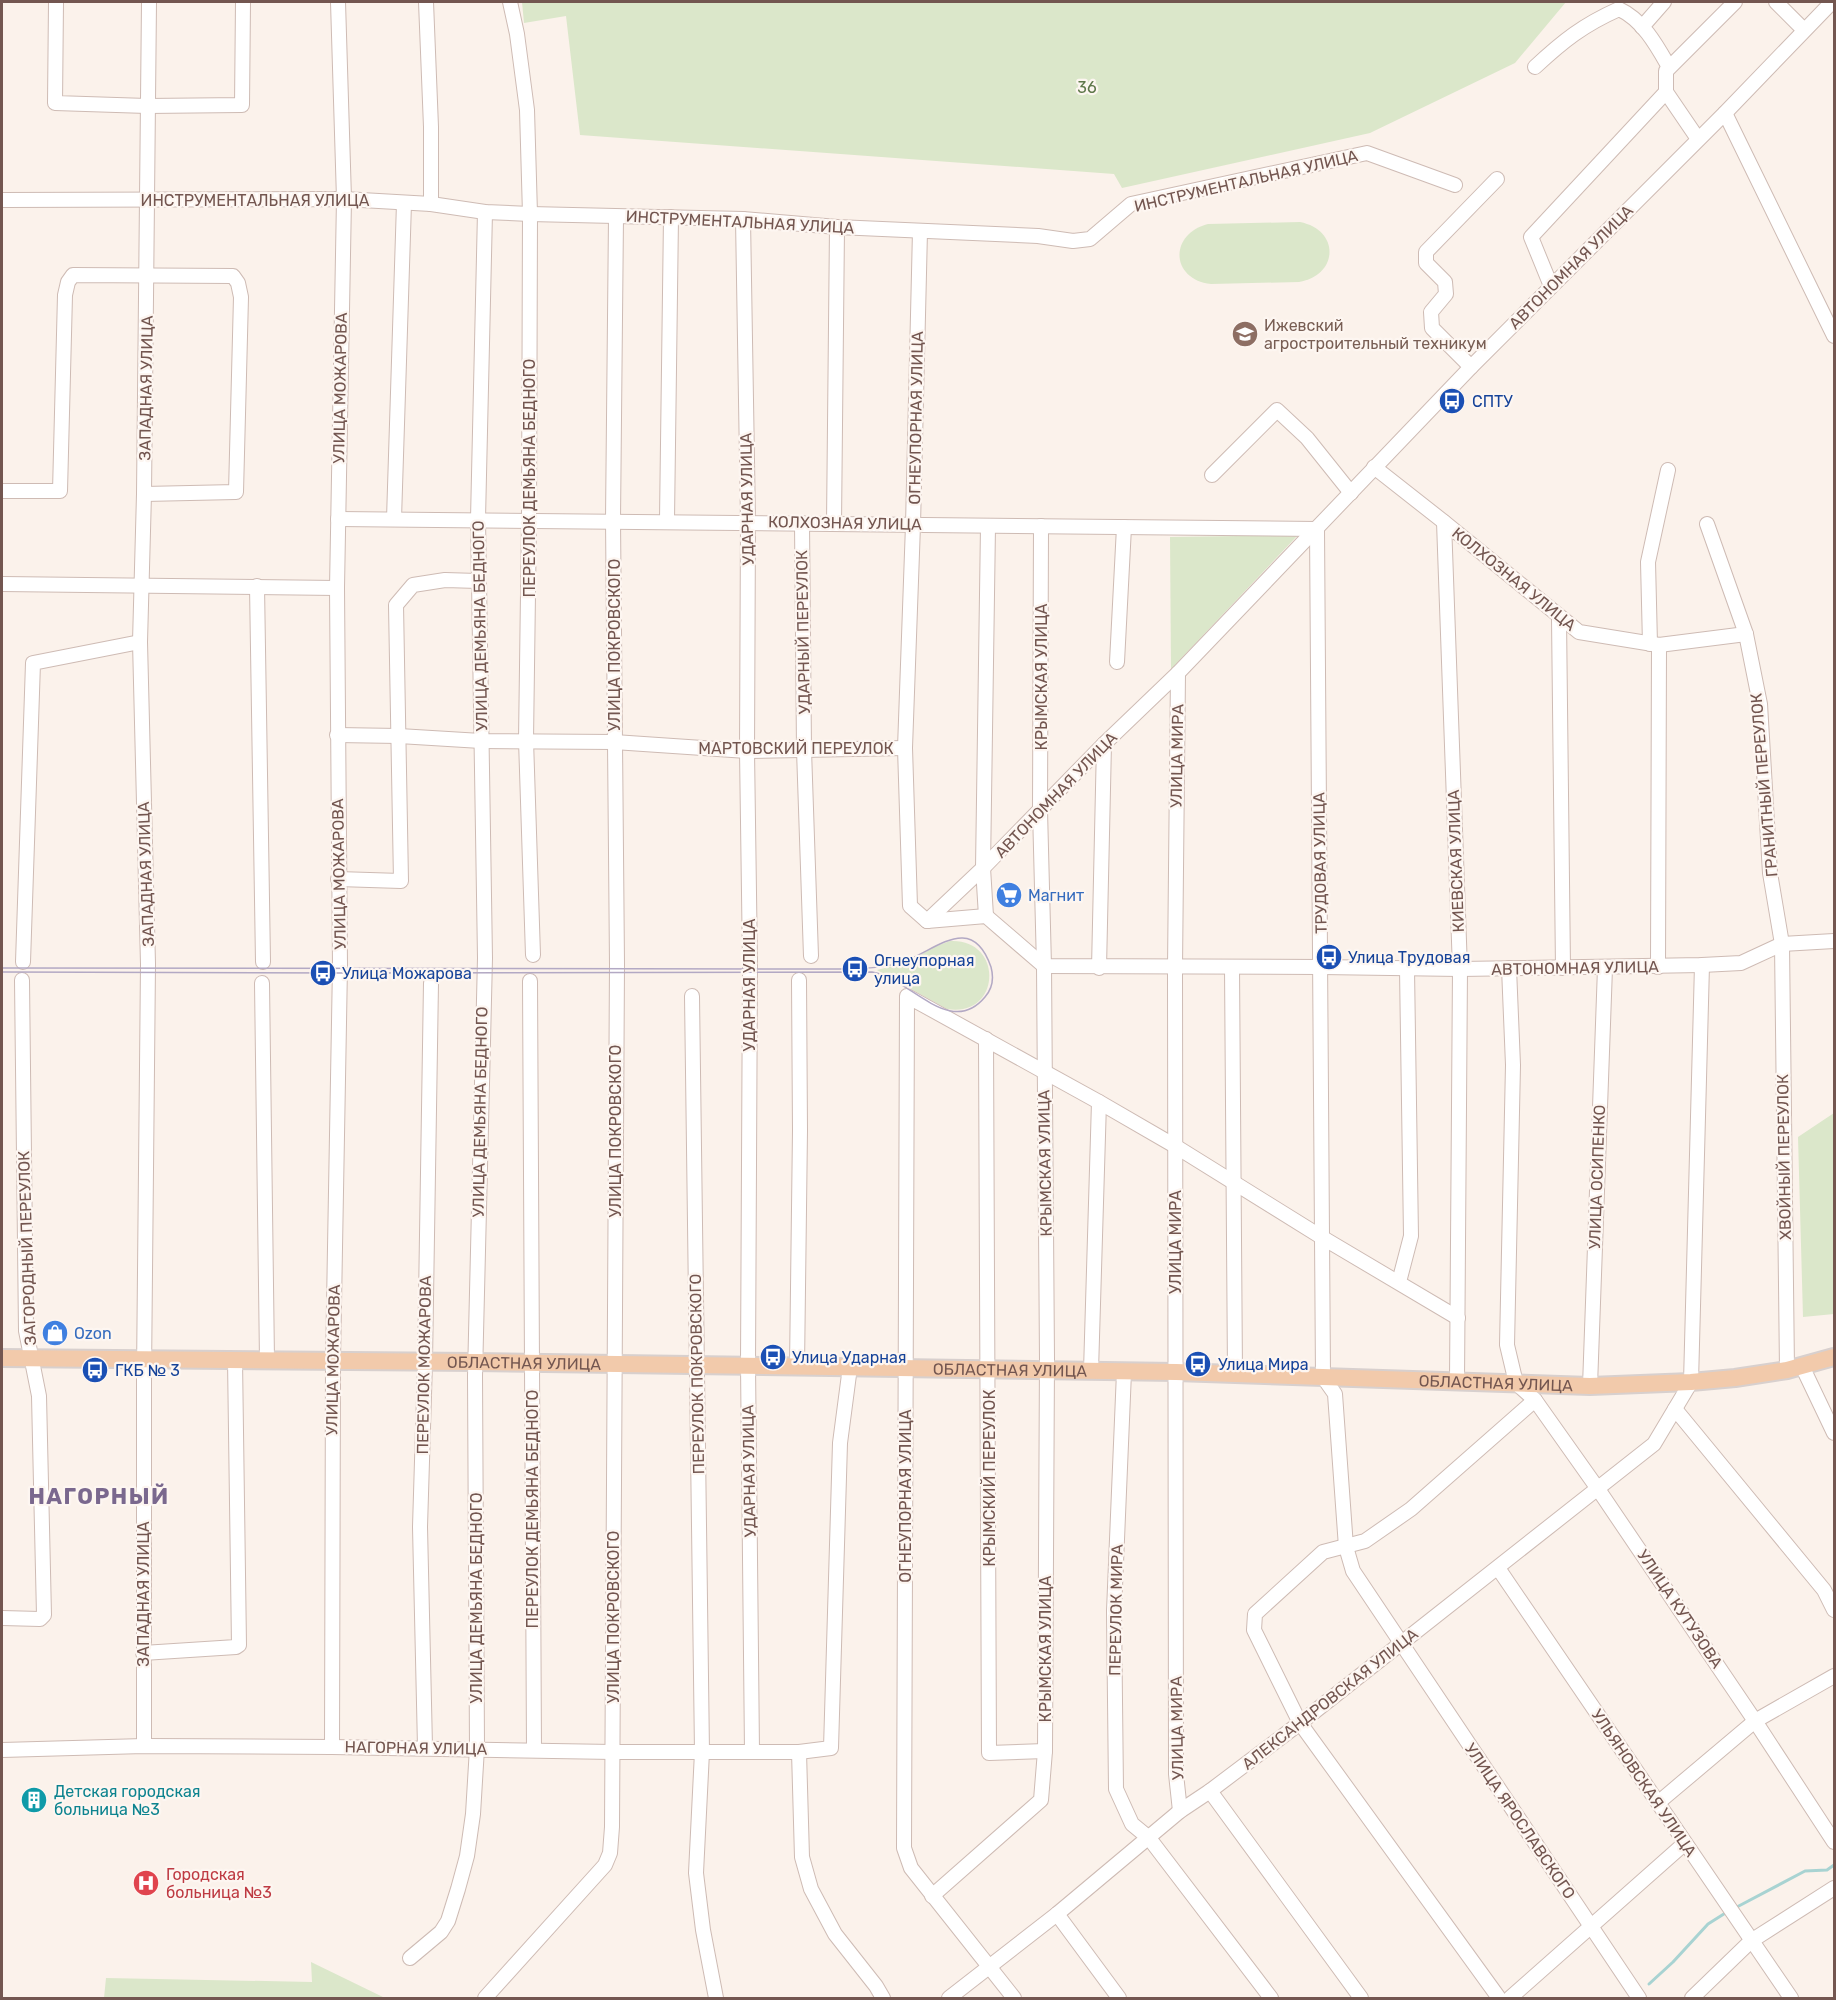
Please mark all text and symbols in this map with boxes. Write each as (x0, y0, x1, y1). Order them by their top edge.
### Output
park label: 36 (1077, 78, 1097, 97)
street label: ИНСТРУМЕНТАЛЬНАЯ УЛИЦА (1132, 146, 1360, 216)
street label: ИНСТРУМЕНТАЛЬНАЯ УЛИЦА (141, 191, 370, 210)
street label: АВТОНОМНАЯ УЛИЦА (1505, 201, 1637, 333)
street label: ИНСТРУМЕНТАЛЬНАЯ УЛИЦА (625, 207, 855, 237)
street label: УЛИЦА МОЖАРОВА (329, 312, 351, 464)
street label: ЗАПАДНАЯ УЛИЦА (135, 315, 157, 461)
place label: Ижевский агростроительный техникум (1264, 316, 1487, 353)
school or university icon: Ижевский агростроительный техникум (1230, 319, 1260, 349)
street label: ОГНЕУПОРНАЯ УЛИЦА (905, 331, 927, 505)
street label: ПЕРЕУЛОК ДЕМЬЯНА БЕДНОГО (520, 359, 539, 597)
bus stop icon: СПТУ (1437, 386, 1467, 416)
place label: СПТУ (1472, 392, 1513, 411)
street label: УДАРНАЯ УЛИЦА (736, 432, 758, 566)
street label: КОЛХОЗНАЯ УЛИЦА (768, 512, 922, 534)
street label: УЛИЦА ДЕМЬЯНА БЕДНОГО (469, 520, 491, 732)
street label: КОЛХОЗНАЯ УЛИЦА (1448, 523, 1580, 635)
street label: УДАРНЫЙ ПЕРЕУЛОК (792, 550, 814, 714)
street label: УЛИЦА ПОКРОВСКОГО (605, 559, 624, 731)
street label: КРЫМСКАЯ УЛИЦА (1032, 603, 1051, 751)
street label: ГРАНИТНЫЙ ПЕРЕУЛОК (1746, 692, 1782, 878)
street label: УЛИЦА МИРА (1167, 704, 1187, 808)
street label: АВТОНОМНАЯ УЛИЦА (991, 728, 1121, 862)
street label: МАРТОВСКИЙ ПЕРЕУЛОК (698, 739, 894, 758)
street label: КИЕВСКАЯ УЛИЦА (1444, 789, 1468, 933)
street label: ТРУДОВАЯ УЛИЦА (1309, 792, 1331, 934)
street label: УЛИЦА МОЖАРОВА (328, 798, 350, 950)
street label: ЗАПАДНАЯ УЛИЦА (134, 801, 158, 947)
supermarket icon: Магнит (994, 880, 1024, 910)
place label: Магнит (1028, 886, 1084, 905)
street label: УДАРНАЯ УЛИЦА (740, 918, 759, 1051)
bus stop icon: Улица Трудовая (1314, 942, 1344, 972)
place label: Улица Трудовая (1348, 948, 1470, 967)
place label: Огнеупорная улица (874, 951, 974, 988)
bus stop icon: Огнеупорная улица (840, 954, 870, 984)
street label: АВТОНОМНАЯ УЛИЦА (1491, 957, 1659, 979)
bus stop icon: Улица Можарова (308, 958, 338, 988)
place label: Улица Можарова (342, 964, 472, 983)
street label: УЛИЦА ДЕМЬЯНА БЕДНОГО (469, 1006, 491, 1218)
street label: УЛИЦА ПОКРОВСКОГО (606, 1045, 625, 1217)
street label: ХВОЙНЫЙ ПЕРЕУЛОК (1773, 1074, 1795, 1240)
street label: КРЫМСКАЯ УЛИЦА (1034, 1089, 1056, 1237)
street label: УЛИЦА ОСИПЕНКО (1585, 1104, 1609, 1250)
street label: ЗАГОРОДНЫЙ ПЕРЕУЛОК (14, 1150, 40, 1346)
street label: УЛИЦА МИРА (1166, 1190, 1185, 1294)
street label: ПЕРЕУЛОК ПОКРОВСКОГО (686, 1273, 708, 1475)
street label: ПЕРЕУЛОК МОЖАРОВА (413, 1275, 435, 1455)
street label: УЛИЦА МОЖАРОВА (322, 1284, 344, 1436)
shop icon: Ozon (40, 1318, 70, 1348)
place label: Ozon (74, 1324, 112, 1343)
bus stop icon: Улица Ударная (758, 1342, 788, 1372)
place label: Улица Ударная (792, 1348, 907, 1367)
bus stop icon: Улица Мира (1183, 1349, 1213, 1379)
street label: ОБЛАСТНАЯ УЛИЦА (447, 1352, 602, 1373)
bus stop icon: ГКБ № 3 (80, 1355, 110, 1385)
place label: Улица Мира (1218, 1355, 1309, 1374)
street label: ОБЛАСТНАЯ УЛИЦА (933, 1359, 1087, 1380)
place label: ГКБ № 3 (115, 1361, 180, 1380)
street label: ОБЛАСТНАЯ УЛИЦА (1418, 1371, 1573, 1395)
street label: КРЫМСКИЙ ПЕРЕУЛОК (980, 1389, 999, 1567)
street label: ПЕРЕУЛОК ДЕМЬЯНА БЕДНОГО (523, 1390, 542, 1628)
street label: УДАРНАЯ УЛИЦА (738, 1404, 760, 1538)
street label: ОГНЕУПОРНАЯ УЛИЦА (896, 1409, 915, 1583)
district label: НАГОРНЫЙ (28, 1483, 170, 1510)
street label: УЛИЦА ДЕМЬЯНА БЕДНОГО (467, 1493, 486, 1703)
street label: ЗАПАДНАЯ УЛИЦА (134, 1521, 153, 1667)
street label: УЛИЦА ПОКРОВСКОГО (604, 1531, 623, 1703)
street label: ПЕРЕУЛОК МИРА (1105, 1544, 1127, 1676)
street label: УЛИЦА КУТУЗОВА (1633, 1546, 1727, 1672)
street label: КРЫМСКАЯ УЛИЦА (1036, 1575, 1055, 1723)
street label: АЛЕКСАНДРОВСКАЯ УЛИЦА (1238, 1624, 1422, 1774)
street label: УЛИЦА МИРА (1167, 1676, 1187, 1780)
street label: УЛЬЯНОВСКАЯ УЛИЦА (1587, 1706, 1701, 1861)
street label: НАГОРНАЯ УЛИЦА (345, 1737, 488, 1759)
street label: УЛИЦА ЯРОСЛАВСКОГО (1461, 1740, 1579, 1902)
place label: Детская городская больница №3 (54, 1782, 201, 1819)
building icon: Детская городская больница №3 (19, 1785, 49, 1815)
place label: Городская больница №3 (166, 1865, 272, 1902)
hospital icon: Городская больница №3 (131, 1868, 161, 1898)

